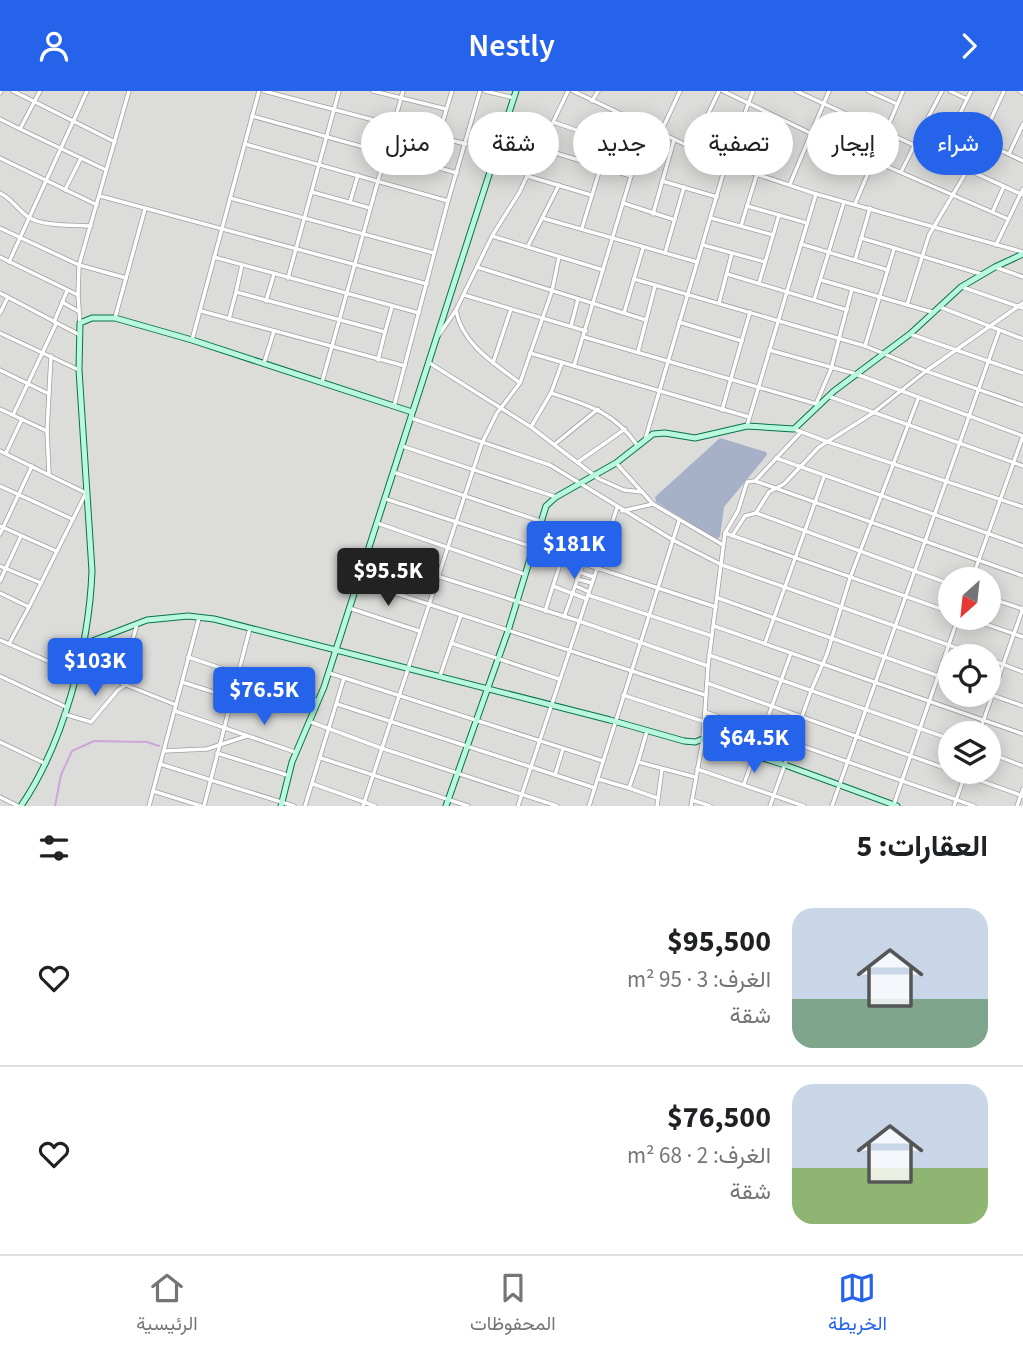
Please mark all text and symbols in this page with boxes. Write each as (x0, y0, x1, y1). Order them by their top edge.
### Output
text: Nestly (468, 23, 555, 69)
icon: person (35, 27, 73, 65)
icon: forward (950, 27, 988, 65)
chip: منزل (361, 112, 454, 175)
chip: شقة (468, 112, 559, 175)
chip: جديد (573, 112, 670, 175)
chip: تصفية (684, 112, 793, 175)
chip: إيجار (807, 112, 899, 175)
chip: شراء (913, 112, 1003, 175)
pin: $181K (525, 521, 623, 581)
text: $181K (543, 527, 605, 560)
pin: $95.5K (331, 549, 445, 608)
text: $95.5K (353, 554, 423, 587)
north arrow (938, 567, 1001, 630)
map controls (938, 567, 1001, 784)
pin: $103K (46, 639, 144, 698)
text: $103K (64, 644, 126, 677)
button: locate (938, 644, 1001, 707)
pin: $76.5K (207, 667, 321, 727)
text: $76.5K (229, 673, 299, 706)
pin: $64.5K (697, 715, 811, 775)
text: $64.5K (719, 721, 789, 754)
button: layers (938, 721, 1001, 784)
text: العقارات: 5 (857, 825, 988, 868)
icon: filters (35, 829, 73, 867)
text: $95,500 (667, 920, 771, 963)
icon: home (848, 936, 932, 1020)
icon: heart (35, 959, 73, 997)
text: الغرف: 3 · 95 m² (627, 963, 771, 996)
text: شقة (729, 999, 771, 1032)
text: $76,500 (667, 1096, 771, 1139)
icon: home (848, 1112, 932, 1196)
icon: heart (35, 1135, 73, 1173)
text: الغرف: 2 · 68 m² (627, 1139, 771, 1172)
text: شقة (729, 1175, 771, 1208)
tab: الرئيسية (136, 1269, 198, 1340)
tab: المحفوظات (470, 1269, 556, 1340)
tab: الخريطة (828, 1269, 887, 1340)

